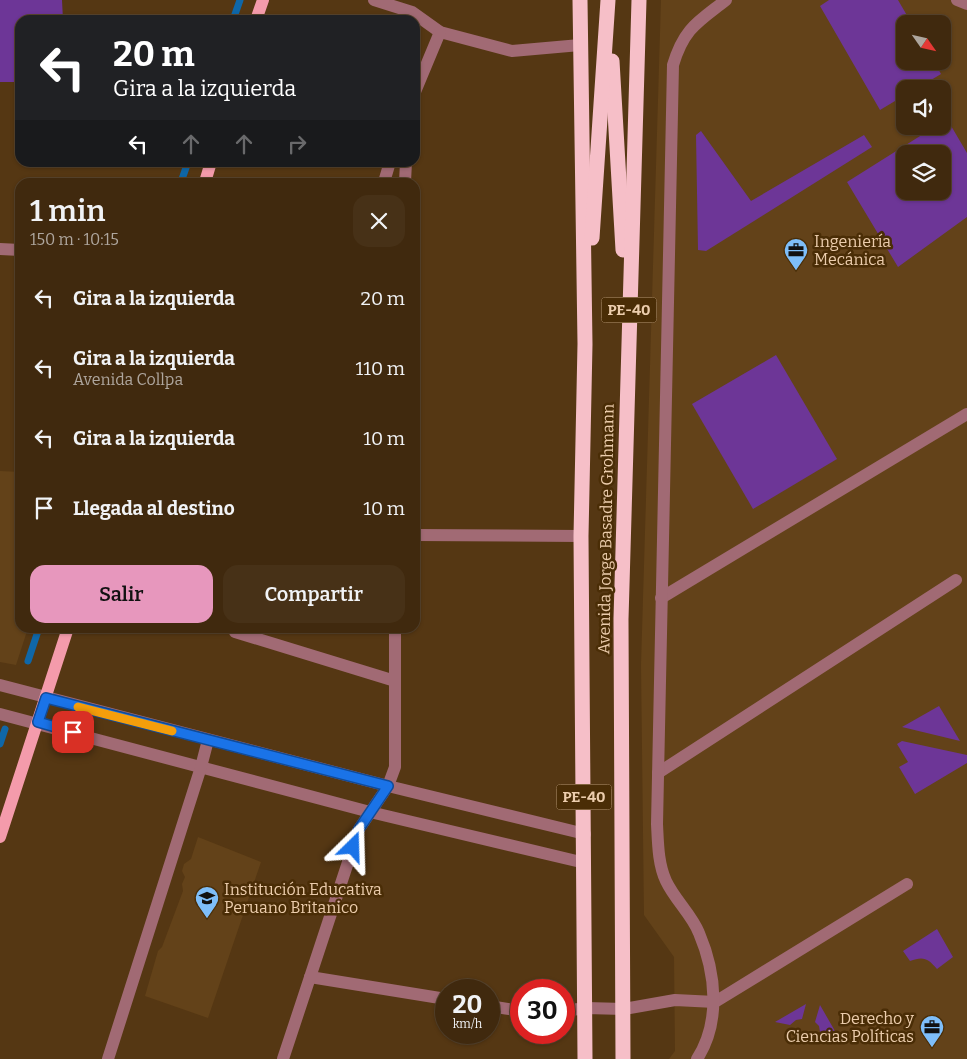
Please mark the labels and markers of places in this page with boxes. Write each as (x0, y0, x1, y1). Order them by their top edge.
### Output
place label: Ingeniería Mecánica (814, 232, 891, 269)
office icon: Ingeniería Mecánica (783, 237, 809, 271)
pin (52, 711, 94, 753)
place label: Institución Educativa Peruano Britanico (224, 880, 382, 917)
school or university icon: Institución Educativa Peruano Britanico (194, 885, 220, 919)
place label: Derecho y Ciencias Políticas (786, 1009, 915, 1046)
office icon: Derecho y Ciencias Políticas (919, 1014, 945, 1048)

